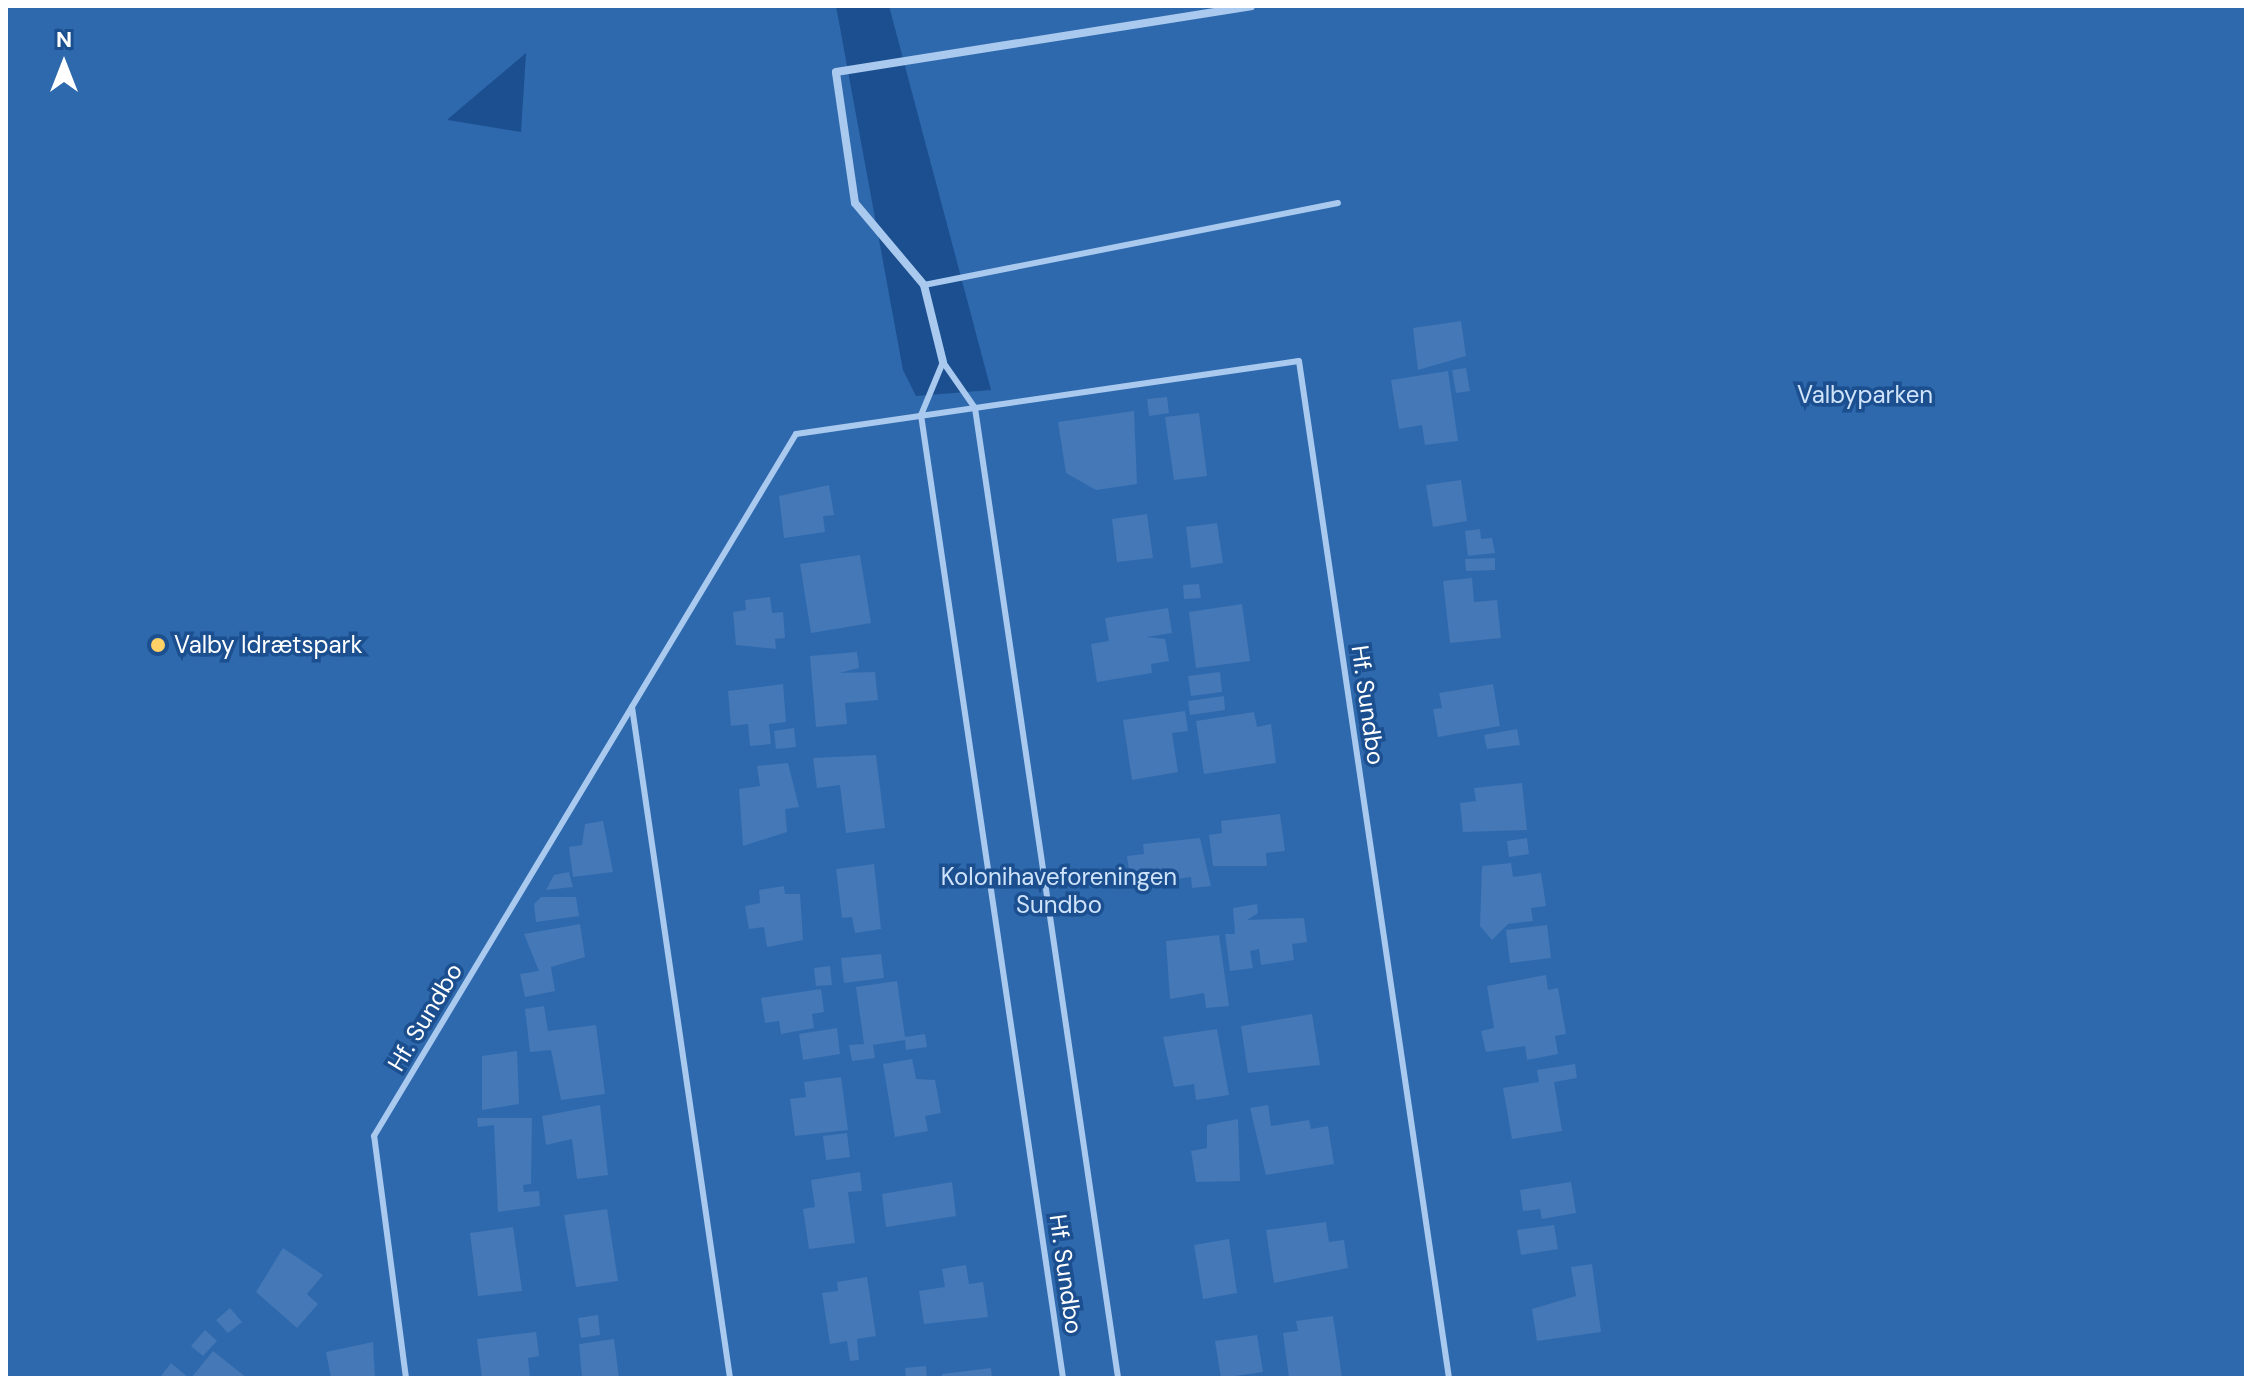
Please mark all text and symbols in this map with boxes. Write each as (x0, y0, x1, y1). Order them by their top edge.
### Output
north arrow (24, 24, 104, 104)
text: N (56, 25, 72, 54)
park label: Valbyparken (1797, 381, 1933, 409)
place label: Valby Idrætspark (174, 631, 362, 659)
marker: Valby Idrætspark (149, 636, 167, 654)
street label: Hf. Sundbo (1345, 643, 1391, 767)
park label: Kolonihaveforeningen Sundbo (941, 863, 1177, 919)
street label: Hf. Sundbo (382, 958, 468, 1076)
street label: Hf. Sundbo (1043, 1212, 1089, 1336)

